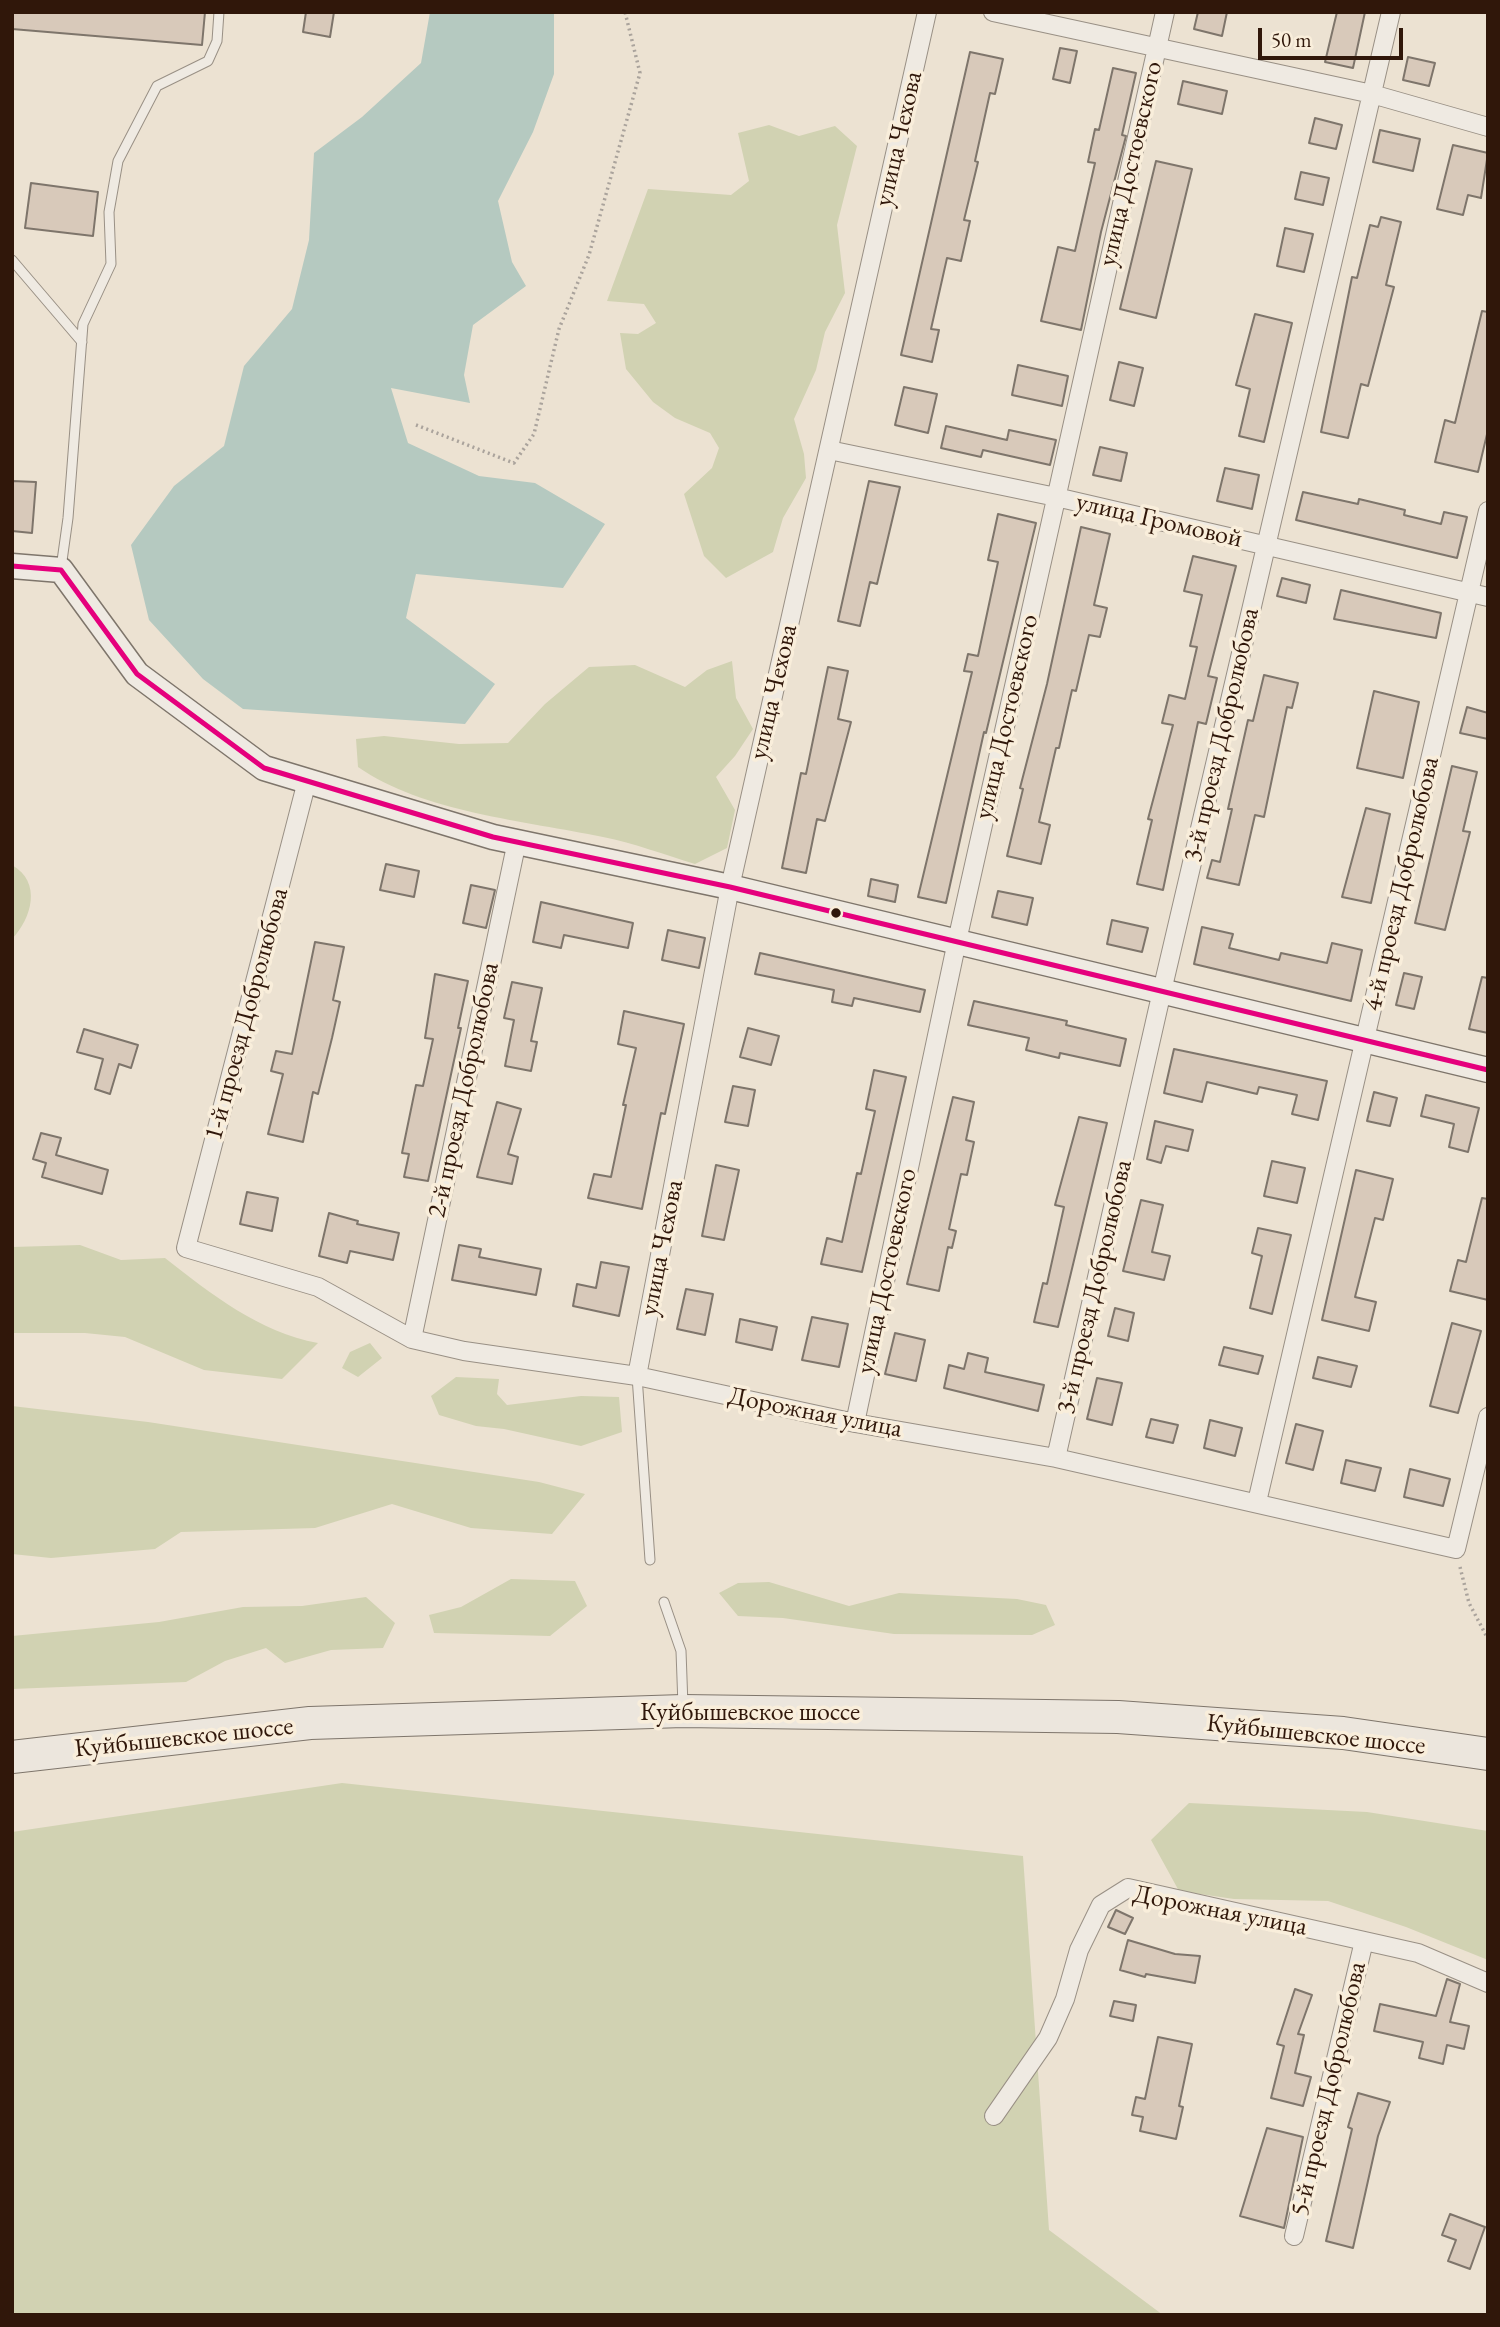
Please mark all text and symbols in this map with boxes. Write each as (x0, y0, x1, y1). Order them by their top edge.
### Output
scale bar (1262, 14, 1407, 58)
text: 50 m (1271, 26, 1312, 53)
street label: улица Достоевского (1092, 58, 1170, 270)
street label: улица Чехова (868, 68, 930, 210)
street label: улица Громовой (1073, 487, 1245, 555)
street label: 3-й проезд Добролюбова (1178, 605, 1266, 865)
street label: улица Достоевского (968, 611, 1046, 823)
street label: улица Чехова (743, 621, 805, 763)
street label: 4-й проезд Добролюбова (1358, 754, 1446, 1014)
street label: 1-й проезд Добролюбова (198, 884, 296, 1144)
unlabelled marker (829, 906, 843, 920)
street label: 2-й проезд Добролюбова (422, 960, 506, 1220)
street label: 3-й проезд Добролюбова (1051, 1157, 1139, 1417)
street label: улица Достоевского (850, 1165, 924, 1377)
street label: улица Чехова (634, 1177, 690, 1319)
street label: Дорожная улица (725, 1381, 905, 1445)
street label: Куйбышевское шоссе (640, 1697, 860, 1729)
street label: Куйбышевское шоссе (1205, 1708, 1427, 1762)
street label: Куйбышевское шоссе (73, 1711, 295, 1765)
street label: Дорожная улица (1130, 1879, 1310, 1943)
street label: 5-й проезд Добролюбова (1285, 1959, 1373, 2219)

